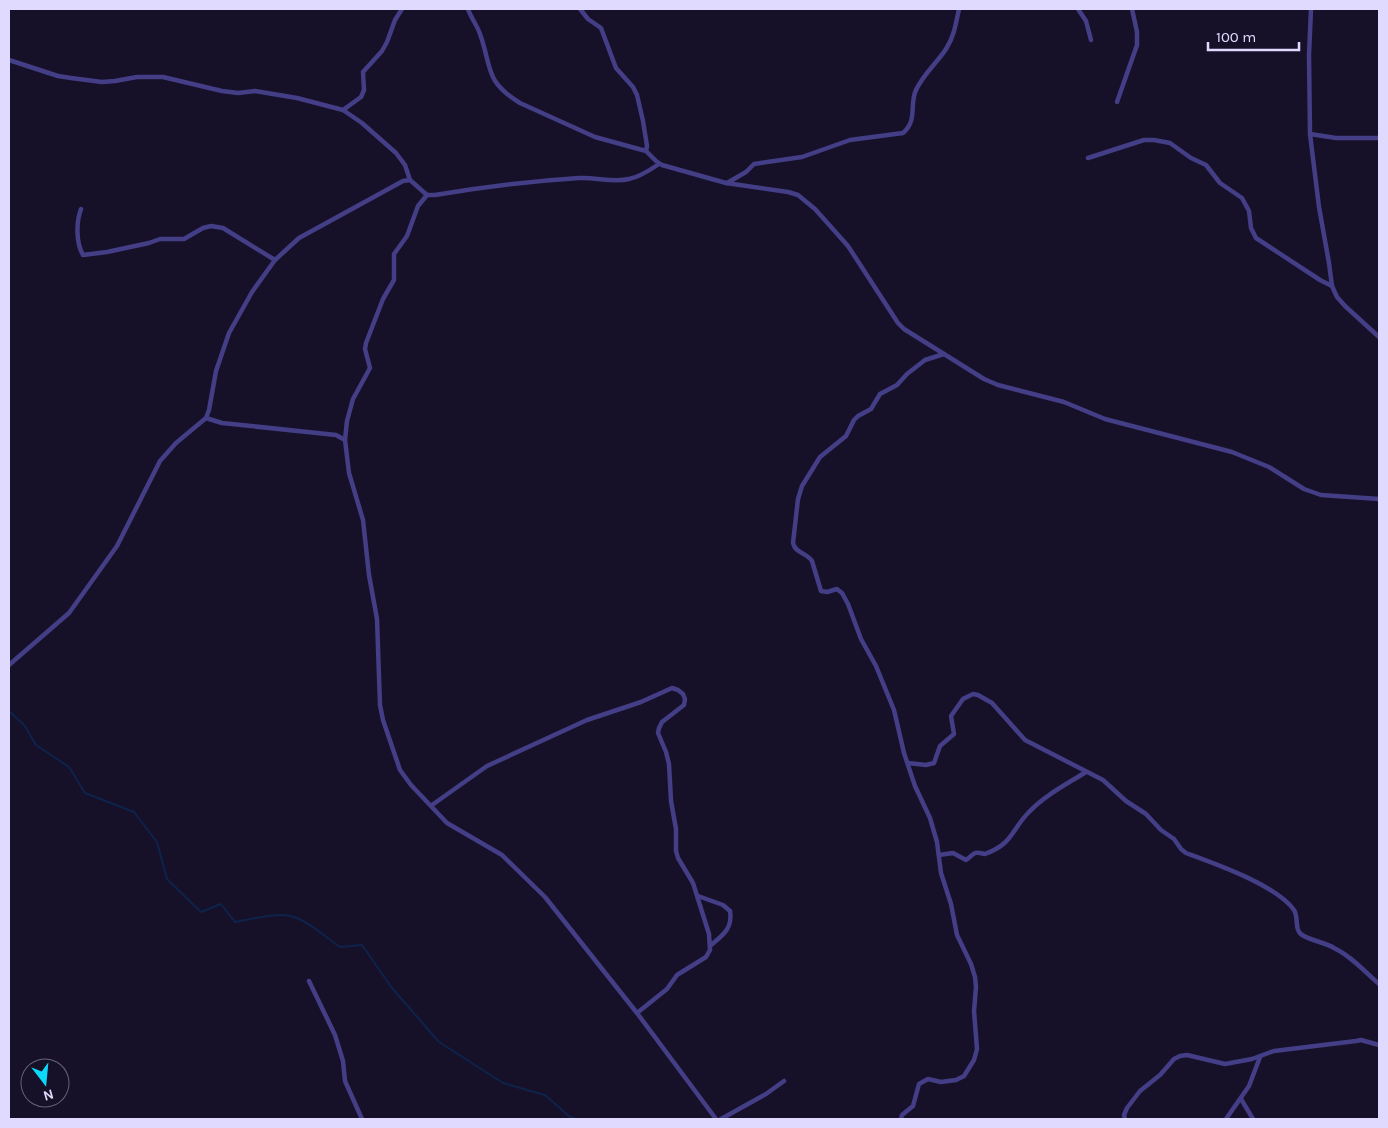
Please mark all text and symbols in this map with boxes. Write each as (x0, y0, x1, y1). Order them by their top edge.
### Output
scale bar (1208, 20, 1299, 52)
text: 100 m (1216, 28, 1256, 46)
north arrow (20, 1058, 70, 1108)
text: N (41, 1085, 56, 1105)

